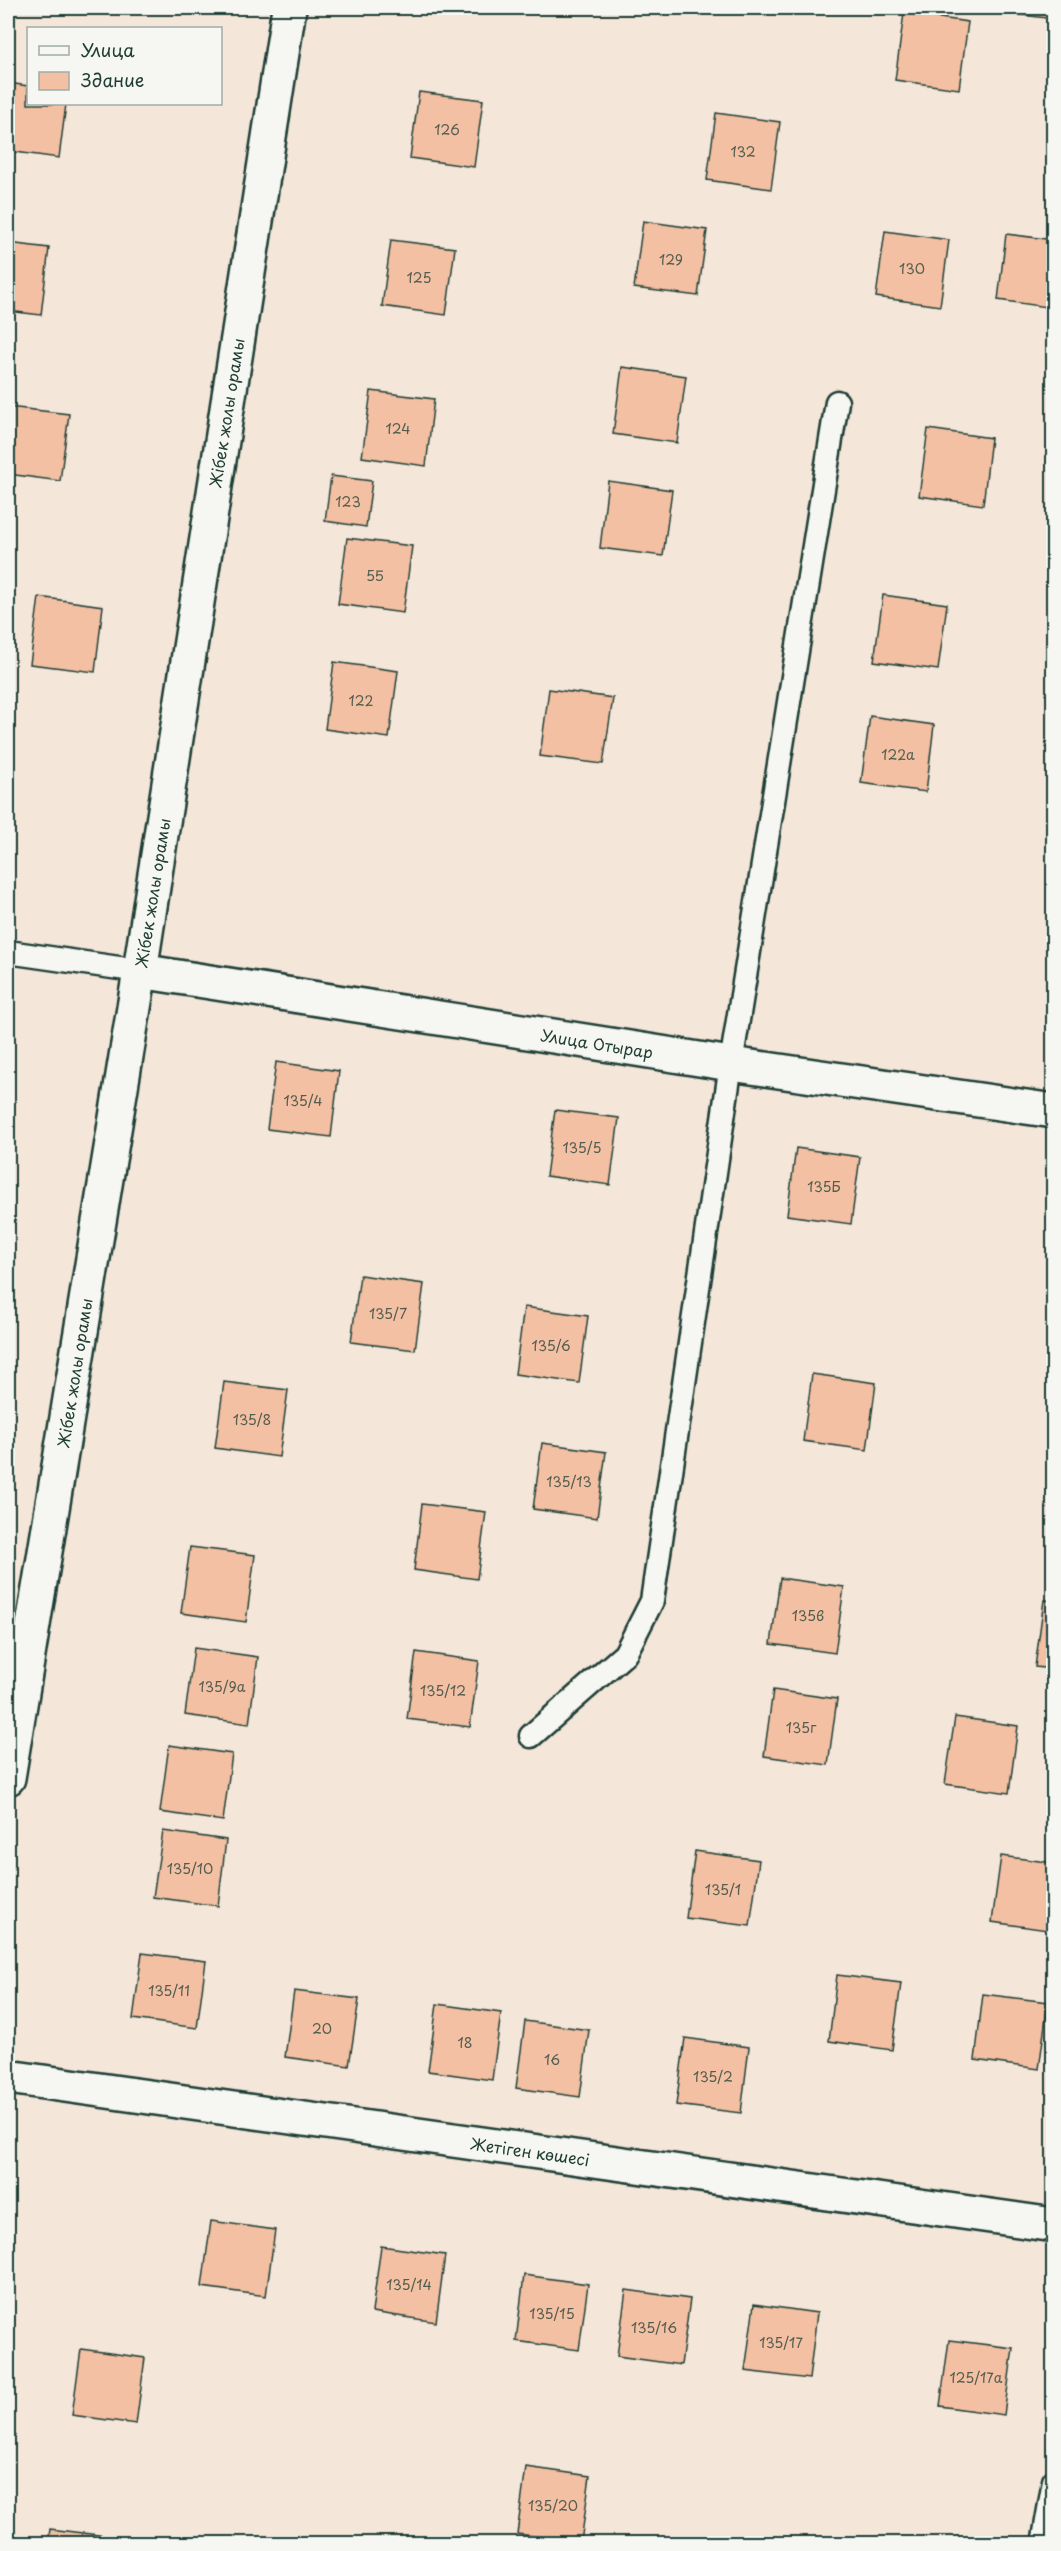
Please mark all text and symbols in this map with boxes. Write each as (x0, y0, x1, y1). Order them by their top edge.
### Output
legend (27, 27, 222, 105)
text: Улица (81, 36, 135, 63)
text: Здание (81, 66, 144, 93)
house number: 126 (434, 119, 460, 140)
house number: 132 (730, 141, 756, 162)
house number: 129 (659, 249, 683, 270)
house number: 130 (899, 258, 925, 279)
house number: 125 (407, 267, 431, 288)
street label: Жібек жолы орамы (202, 336, 250, 490)
house number: 124 (385, 418, 411, 439)
house number: 123 (335, 491, 361, 512)
house number: 55 (366, 565, 384, 586)
house number: 122 (348, 690, 374, 711)
house number: 122а (881, 744, 915, 765)
street label: Жібек жолы орамы (128, 816, 176, 970)
street label: Улица Отырар (539, 1022, 655, 1064)
house number: 135/4 (284, 1090, 322, 1111)
house number: 135/5 (563, 1137, 602, 1158)
house number: 135Б (807, 1176, 841, 1197)
street label: Жібек жолы орамы (50, 1296, 98, 1450)
house number: 135/7 (369, 1303, 407, 1324)
house number: 135/6 (531, 1335, 571, 1356)
house number: 135/8 (233, 1409, 271, 1430)
house number: 135/13 (546, 1471, 592, 1492)
house number: 135в (792, 1605, 824, 1626)
house number: 135/9а (199, 1676, 246, 1697)
house number: 135/12 (420, 1680, 466, 1701)
house number: 135г (786, 1717, 817, 1738)
house number: 135/10 (167, 1858, 213, 1879)
house number: 135/1 (705, 1879, 741, 1900)
house number: 135/11 (148, 1980, 190, 2001)
house number: 20 (312, 2018, 332, 2039)
house number: 18 (457, 2032, 473, 2053)
house number: 16 (544, 2049, 560, 2070)
house number: 135/2 (693, 2066, 733, 2087)
street label: Жетіген көшесі (469, 2131, 591, 2171)
house number: 135/14 (386, 2274, 432, 2295)
house number: 135/15 (529, 2303, 575, 2324)
house number: 135/16 (631, 2317, 677, 2338)
house number: 135/17 (759, 2332, 803, 2353)
house number: 125/17а (949, 2367, 1003, 2388)
house number: 135/20 (528, 2495, 578, 2516)

